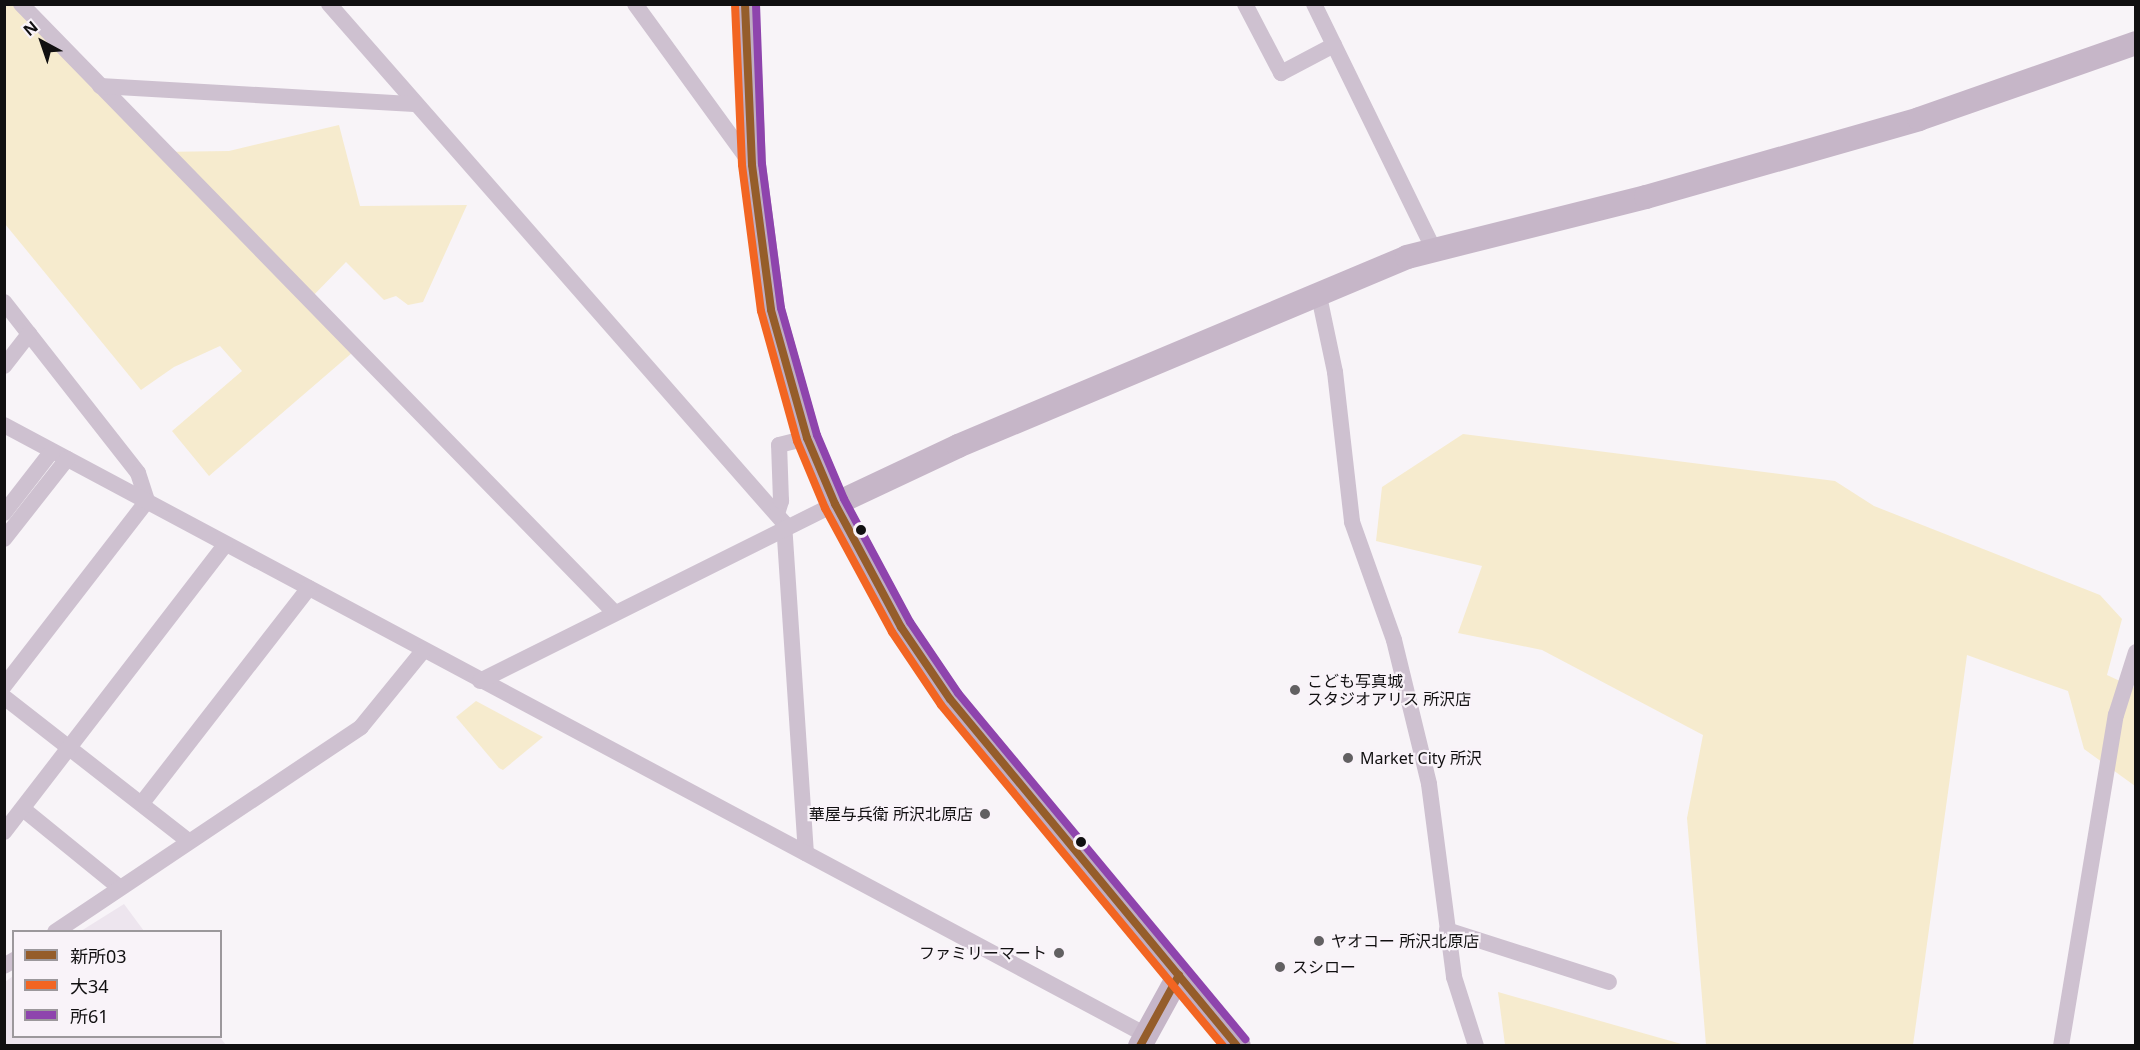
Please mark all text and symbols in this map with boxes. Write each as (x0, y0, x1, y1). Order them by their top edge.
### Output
north arrow (12, 12, 72, 72)
text: N (18, 16, 42, 41)
unlabelled marker (855, 524, 867, 536)
place label: こども写真城 スタジオアリス 所沢店 (1307, 671, 1471, 709)
marker: こども写真城 スタジオアリス 所沢店 (1288, 683, 1302, 697)
place label: Market City 所沢 (1360, 748, 1482, 768)
marker: Market City 所沢 (1341, 751, 1355, 765)
place label: 華屋与兵衛 所沢北原店 (809, 804, 973, 824)
marker: 華屋与兵衛 所沢北原店 (978, 807, 992, 821)
unlabelled marker (1075, 836, 1087, 848)
legend (12, 930, 222, 1038)
place label: ヤオコー 所沢北原店 (1331, 931, 1479, 951)
marker: ヤオコー 所沢北原店 (1312, 934, 1326, 948)
place label: ファミリーマート (919, 943, 1047, 963)
text: 新所03 (70, 944, 127, 968)
marker: ファミリーマート (1052, 946, 1066, 960)
place label: スシロー (1292, 957, 1356, 977)
marker: スシロー (1273, 960, 1287, 974)
text: 大34 (70, 974, 109, 998)
text: 所61 (70, 1004, 109, 1028)

